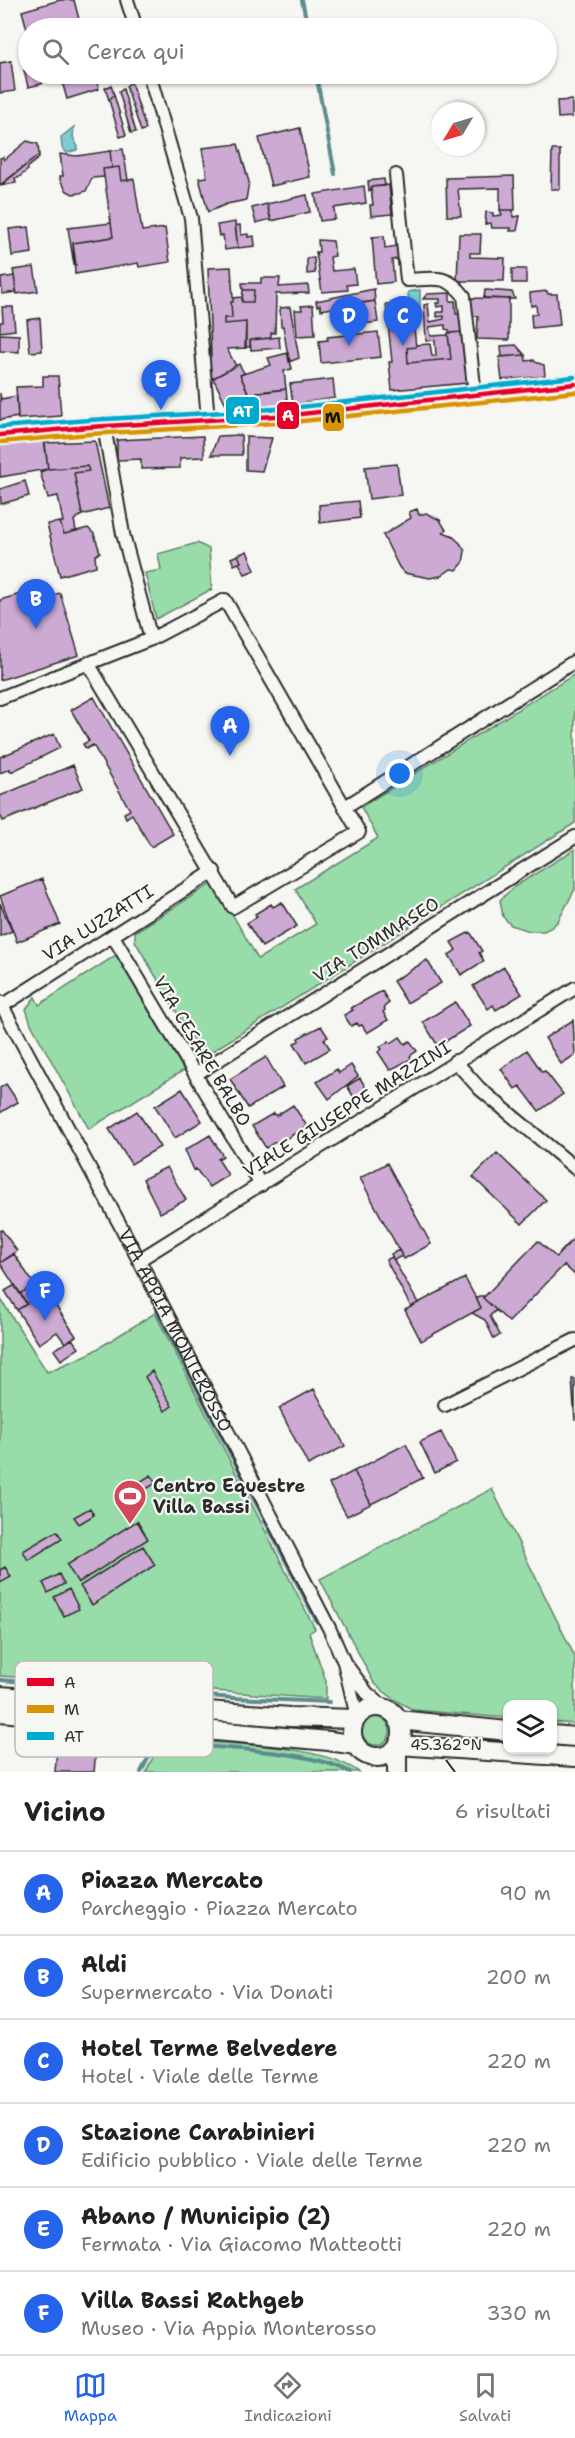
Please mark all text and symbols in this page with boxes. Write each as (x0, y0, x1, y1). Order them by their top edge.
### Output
search box (18, 18, 557, 84)
icon: search (39, 35, 72, 68)
text: Cerca qui (87, 37, 185, 66)
north arrow (431, 102, 485, 156)
pin: D (330, 296, 368, 346)
pin: C (384, 296, 422, 346)
pin: E (142, 360, 180, 410)
line badge: AT (225, 396, 260, 425)
text: AT (232, 401, 254, 422)
line badge: A (276, 401, 300, 430)
line badge: M (322, 403, 345, 432)
text: A (282, 405, 294, 426)
text: M (325, 407, 342, 428)
pin: B (16, 580, 56, 629)
pin: A (210, 706, 250, 756)
your location (385, 759, 414, 788)
street label: VIA LUZZATTI (38, 879, 158, 967)
street label: VIA TOMMASEO (308, 892, 444, 988)
street label: VIA CESARE BALBO (148, 971, 256, 1131)
street label: VIALE GIUSEPPE MAZZINI (238, 1035, 456, 1183)
street label: VIA APPIA MONTEROSSO (112, 1225, 238, 1436)
pin: F (26, 1272, 64, 1321)
place label: Centro Equestre Villa Bassi (153, 1474, 306, 1519)
sports icon: Centro Equestre Villa Bassi (112, 1478, 148, 1525)
legend (15, 1661, 213, 1757)
text: A (64, 1672, 76, 1693)
text: M (64, 1699, 79, 1720)
map controls (503, 1700, 557, 1754)
button: layers (503, 1700, 557, 1754)
text: AT (64, 1726, 84, 1747)
text: 45.362°N (410, 1735, 482, 1755)
text: Vicino (24, 1794, 106, 1829)
text: 6 risultati (455, 1798, 551, 1824)
text: Piazza Mercato (81, 1866, 263, 1895)
text: A (36, 1880, 51, 1906)
text: 90 m (499, 1880, 551, 1906)
text: Parcheggio · Piazza Mercato (81, 1895, 358, 1921)
text: Aldi (81, 1950, 127, 1979)
text: B (37, 1964, 50, 1990)
text: 200 m (486, 1964, 551, 1990)
text: Supermercato · Via Donati (81, 1979, 333, 2005)
text: Hotel Terme Belvedere (81, 2034, 338, 2063)
text: C (37, 2048, 50, 2074)
text: 220 m (487, 2048, 551, 2074)
text: Hotel · Viale delle Terme (81, 2063, 319, 2089)
text: Stazione Carabinieri (81, 2118, 315, 2147)
text: D (36, 2132, 51, 2158)
text: 220 m (487, 2132, 551, 2158)
text: Edificio pubblico · Viale delle Terme (81, 2147, 423, 2173)
text: Abano / Municipio (2) (81, 2202, 330, 2231)
text: E (37, 2216, 50, 2242)
text: 220 m (487, 2216, 551, 2242)
text: Fermata · Via Giacomo Matteotti (81, 2231, 402, 2257)
text: Villa Bassi Rathgeb (81, 2286, 304, 2315)
text: F (38, 2300, 49, 2326)
text: 330 m (487, 2300, 551, 2326)
text: Museo · Via Appia Monterosso (81, 2315, 377, 2341)
tab: Mappa (64, 2369, 117, 2426)
tab: Indicazioni (244, 2369, 332, 2426)
tab: Salvati (459, 2369, 511, 2426)

